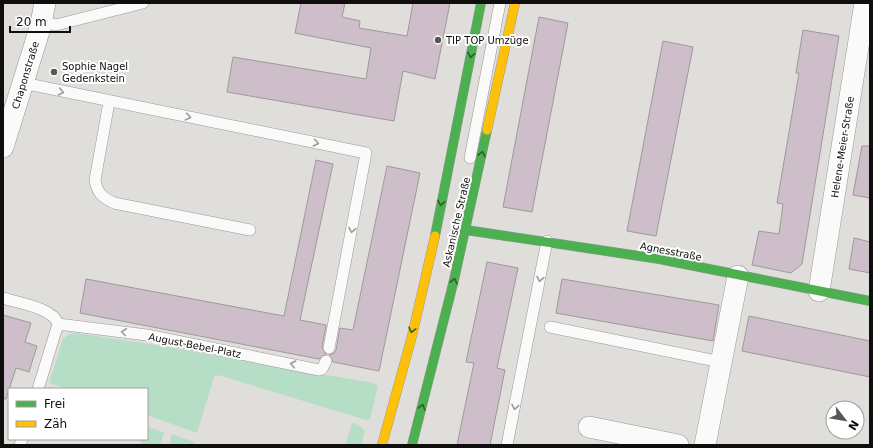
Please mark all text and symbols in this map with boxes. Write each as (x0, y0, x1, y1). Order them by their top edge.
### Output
scale bar (10, 8, 70, 34)
text: 20 m (16, 15, 47, 29)
marker: TIP TOP Umzüge (433, 35, 443, 45)
place label: TIP TOP Umzüge (445, 35, 529, 46)
street label: Chaponstraße (10, 40, 41, 110)
one-way arrow (467, 52, 475, 58)
place label: Sophie Nagel Gedenkstein (62, 61, 128, 84)
marker: Sophie Nagel Gedenkstein (49, 67, 59, 77)
one-way arrow (58, 87, 64, 95)
street label: Helene-Meier-Straße (829, 96, 856, 199)
one-way arrow (185, 113, 191, 121)
one-way arrow (313, 138, 319, 147)
one-way arrow (478, 151, 486, 158)
street label: Askanische Straße (441, 176, 472, 268)
one-way arrow (437, 200, 446, 206)
one-way arrow (348, 227, 356, 233)
street label: Agnesstraße (639, 240, 703, 263)
one-way arrow (536, 276, 544, 282)
one-way arrow (449, 278, 457, 284)
one-way arrow (408, 327, 416, 333)
one-way arrow (121, 328, 127, 337)
street label: August-Bebel-Platz (148, 331, 242, 360)
one-way arrow (290, 361, 296, 369)
legend (8, 388, 148, 440)
text: Frei (44, 397, 65, 411)
north arrow (825, 400, 865, 440)
one-way arrow (418, 404, 426, 411)
one-way arrow (511, 404, 519, 410)
text: Zäh (44, 417, 67, 431)
text: N (845, 418, 861, 432)

